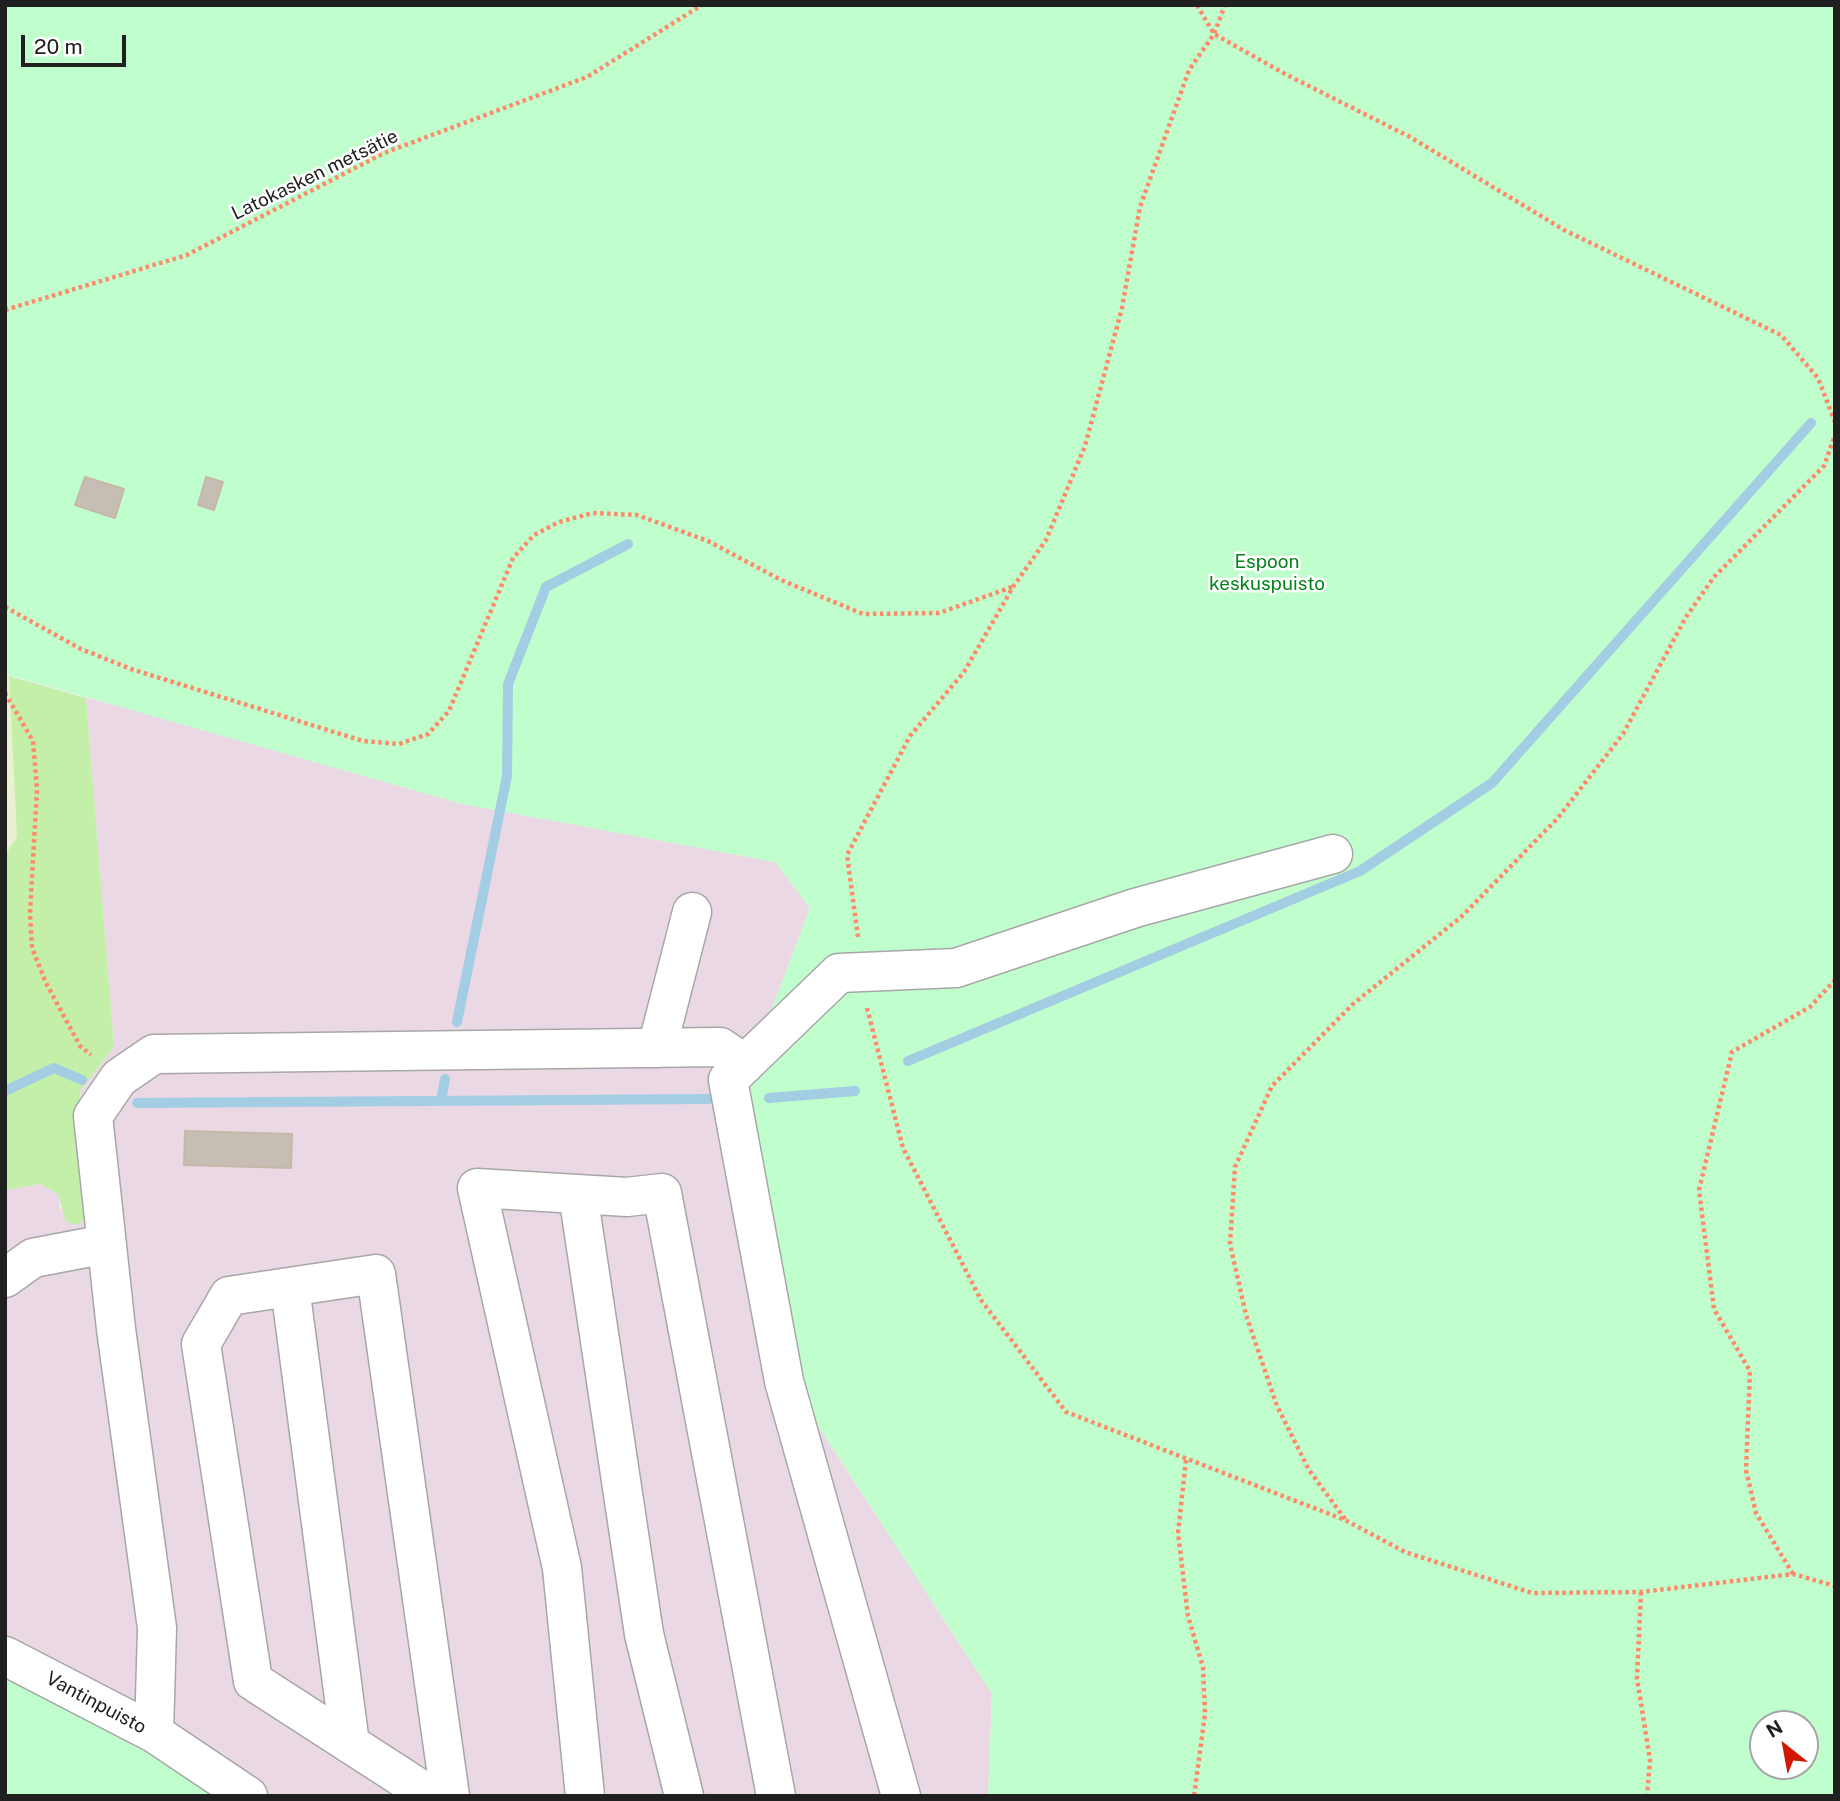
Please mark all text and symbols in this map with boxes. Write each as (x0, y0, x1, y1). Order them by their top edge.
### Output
scale bar (24, 21, 130, 65)
text: 20 m (34, 34, 83, 59)
street label: Latokasken metsätie (228, 125, 402, 225)
park label: Espoon keskuspuisto (1209, 551, 1325, 595)
street label: Vantinpuisto (42, 1667, 150, 1739)
north arrow (1749, 1710, 1819, 1780)
text: N (1762, 1715, 1786, 1742)

